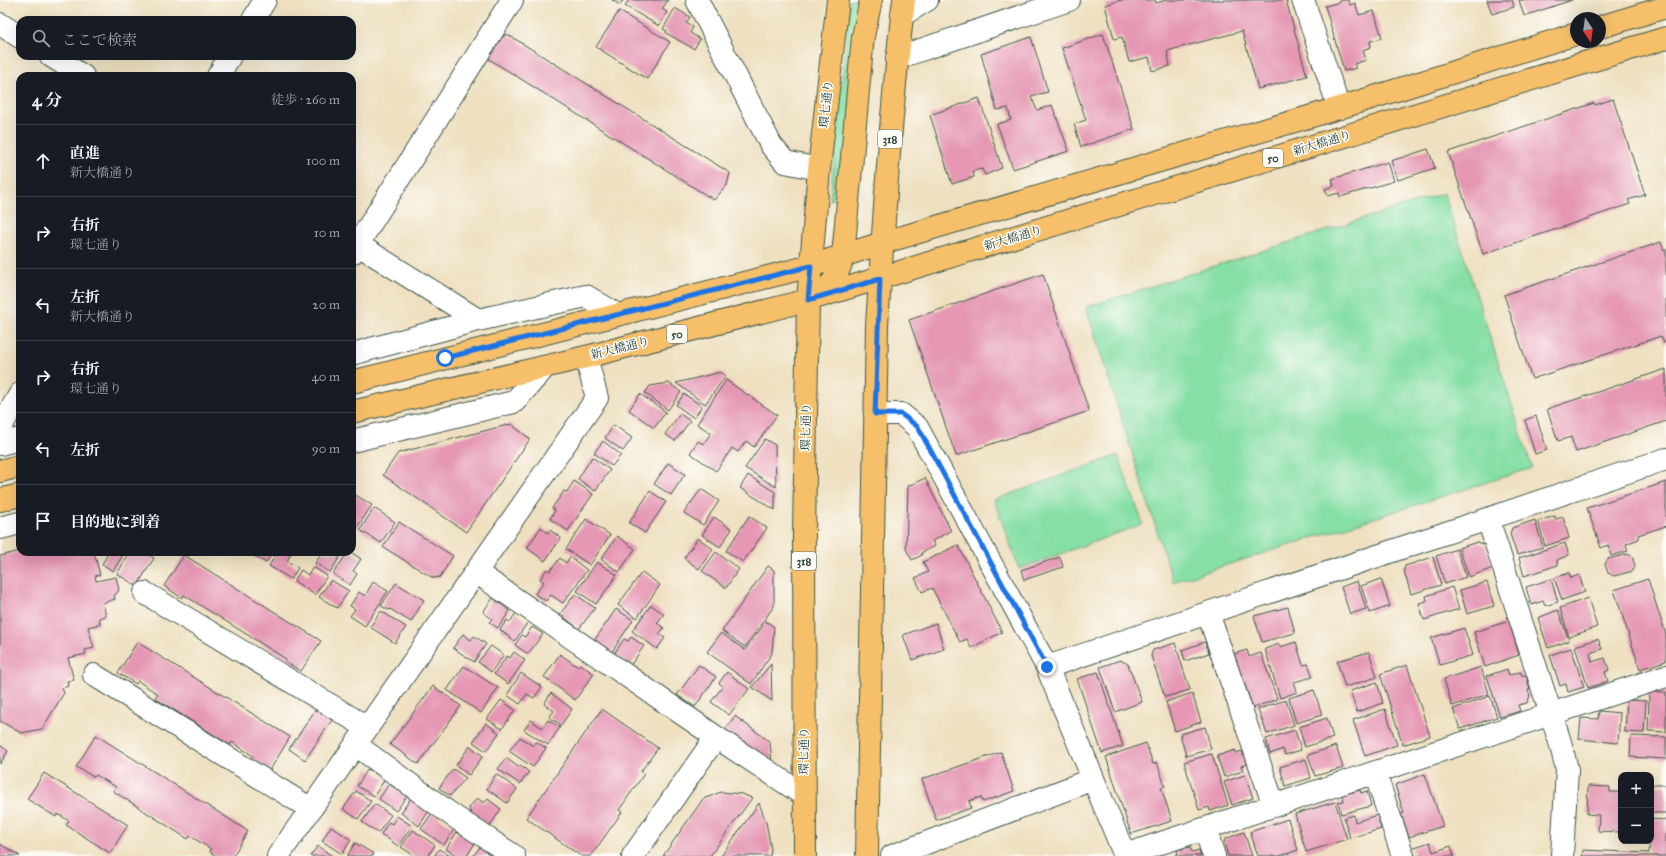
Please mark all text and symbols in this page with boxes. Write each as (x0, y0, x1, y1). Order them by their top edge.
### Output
north arrow (1570, 12, 1606, 48)
search box (16, 16, 356, 60)
icon: search (30, 27, 52, 49)
text: ここで検索 (62, 31, 137, 49)
street label: 環七通り (817, 79, 835, 129)
text: 4 分 (32, 90, 62, 111)
text: 徒歩 · 260 m (271, 92, 340, 108)
street label: 新大橋通り (1291, 128, 1353, 158)
road number: 318 (878, 130, 902, 148)
text: 直進 (70, 144, 100, 162)
road number: 50 (1263, 149, 1283, 167)
icon: ahead (32, 150, 54, 172)
text: 100 m (306, 153, 340, 169)
text: 新大橋通り (70, 165, 135, 181)
text: 右折 (70, 216, 100, 234)
icon: right (32, 222, 54, 244)
street label: 新大橋通り (982, 223, 1044, 253)
text: 10 m (314, 225, 340, 241)
text: 環七通り (70, 237, 122, 253)
text: 左折 (70, 288, 100, 306)
icon: left (32, 294, 54, 316)
text: 20 m (312, 297, 340, 313)
text: 新大橋通り (70, 309, 135, 325)
road number: 50 (667, 325, 687, 343)
street label: 新大橋通り (589, 334, 651, 362)
route start (436, 349, 454, 367)
text: 右折 (70, 360, 100, 378)
icon: right (32, 366, 54, 388)
text: 40 m (311, 369, 340, 385)
text: 環七通り (70, 381, 122, 397)
street label: 環七通り (799, 403, 813, 451)
icon: left (32, 438, 54, 460)
text: 左折 (70, 441, 100, 459)
text: 90 m (312, 441, 340, 457)
icon: arrive (32, 510, 54, 532)
text: 目的地に到着 (70, 513, 160, 531)
road number: 318 (792, 552, 816, 570)
route end (1038, 658, 1056, 676)
street label: 環七通り (797, 727, 811, 775)
map controls (1618, 772, 1654, 844)
button: + (1618, 772, 1654, 808)
button: − (1618, 808, 1654, 844)

